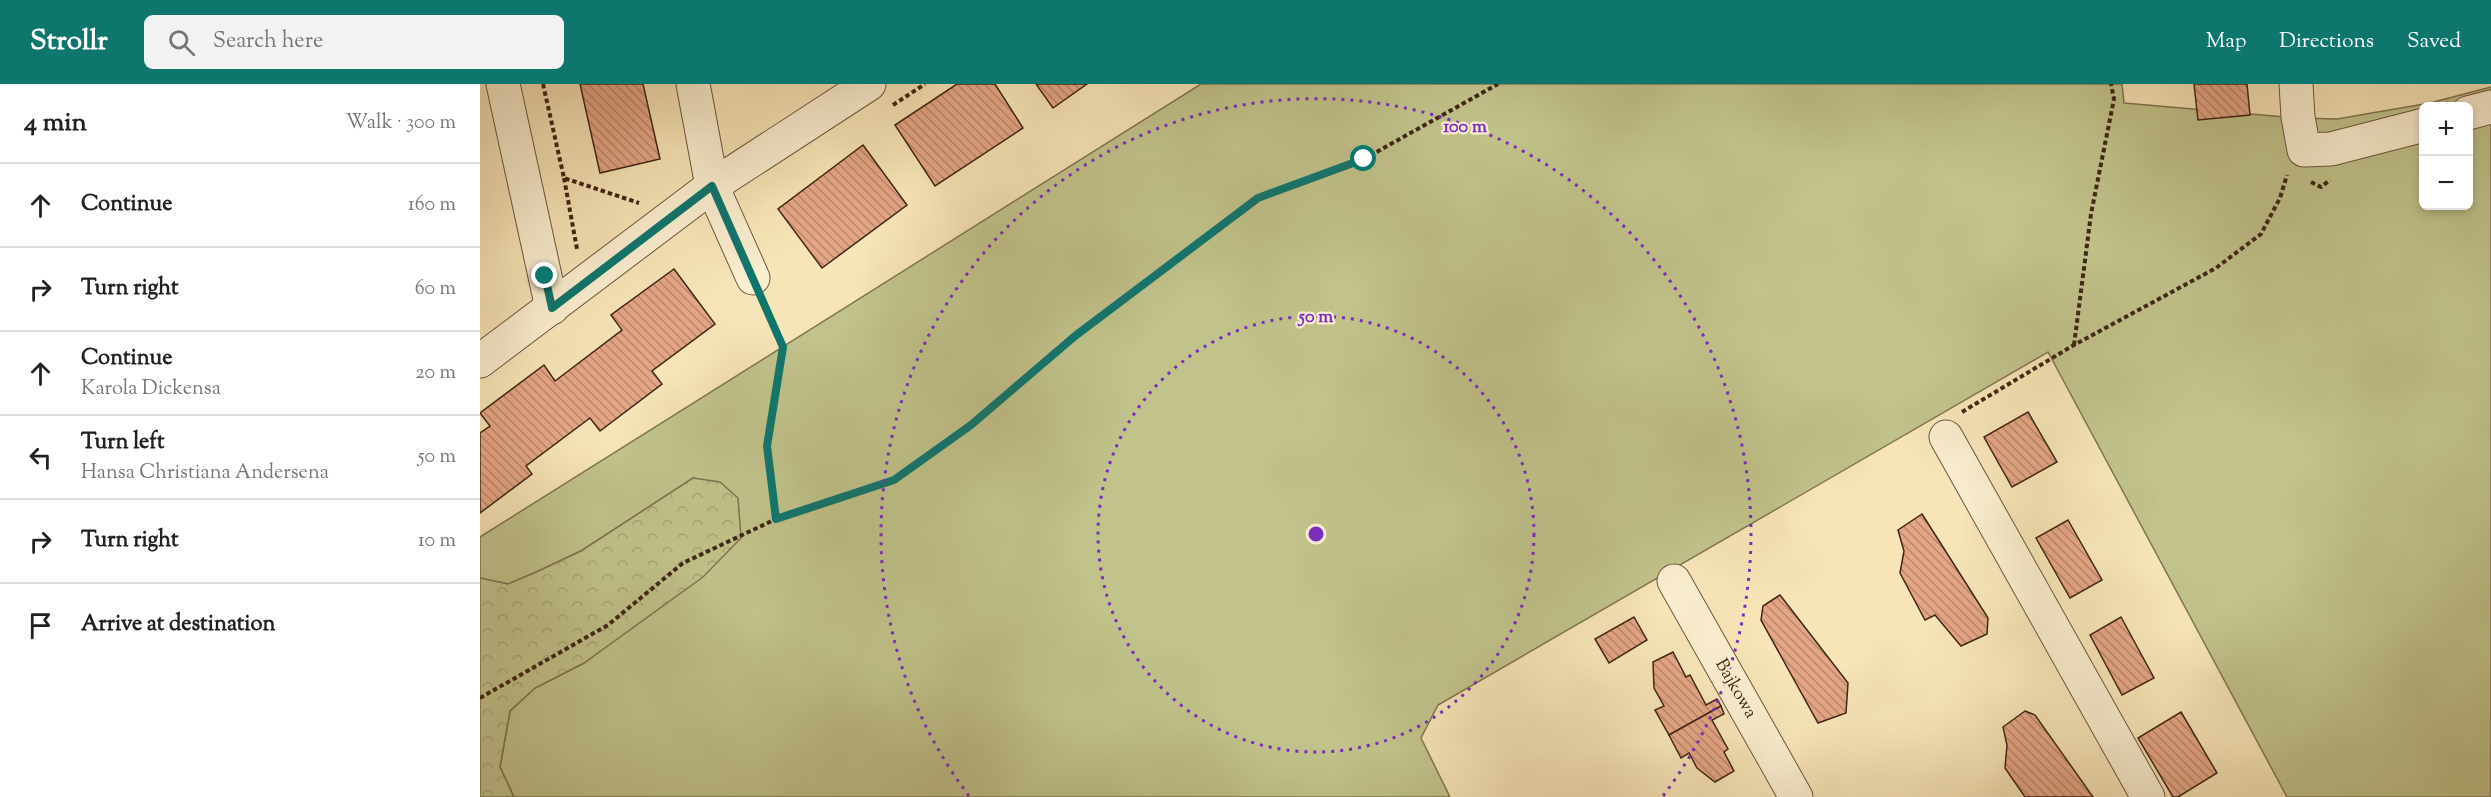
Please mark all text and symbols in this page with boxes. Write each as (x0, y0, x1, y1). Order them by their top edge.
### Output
search box (144, 15, 564, 69)
text: Strollr (30, 22, 108, 62)
icon: search (165, 26, 198, 59)
text: Search here (213, 26, 323, 58)
text: Map (2206, 27, 2246, 57)
text: Directions (2279, 27, 2374, 57)
text: Saved (2407, 27, 2461, 57)
map controls (2419, 102, 2473, 210)
button: + (2419, 102, 2473, 156)
text: 4 min (24, 105, 87, 142)
text: Walk · 300 m (346, 109, 456, 138)
text: 100 m (1443, 115, 1487, 141)
route start (1350, 145, 1376, 171)
button: − (2419, 156, 2473, 210)
icon: ahead (24, 189, 57, 222)
text: Continue (81, 189, 172, 221)
text: 160 m (408, 191, 456, 220)
route end (531, 262, 557, 288)
icon: right (24, 273, 57, 306)
text: Turn right (81, 273, 178, 305)
text: 60 m (415, 275, 456, 304)
text: 50 m (1297, 305, 1333, 331)
text: Continue (81, 343, 172, 375)
icon: ahead (24, 357, 57, 390)
text: 20 m (415, 359, 456, 388)
text: Karola Dickensa (81, 375, 221, 404)
text: Turn left (81, 427, 164, 459)
icon: left (24, 441, 57, 474)
text: 50 m (418, 443, 456, 472)
text: Hansa Christiana Andersena (81, 459, 329, 488)
centre of rings (1306, 524, 1326, 544)
icon: right (24, 525, 57, 558)
text: Turn right (81, 525, 178, 557)
text: 10 m (418, 527, 456, 556)
icon: arrive (24, 609, 57, 642)
text: Arrive at destination (81, 609, 276, 641)
street label: Bajkowa (1707, 654, 1763, 724)

